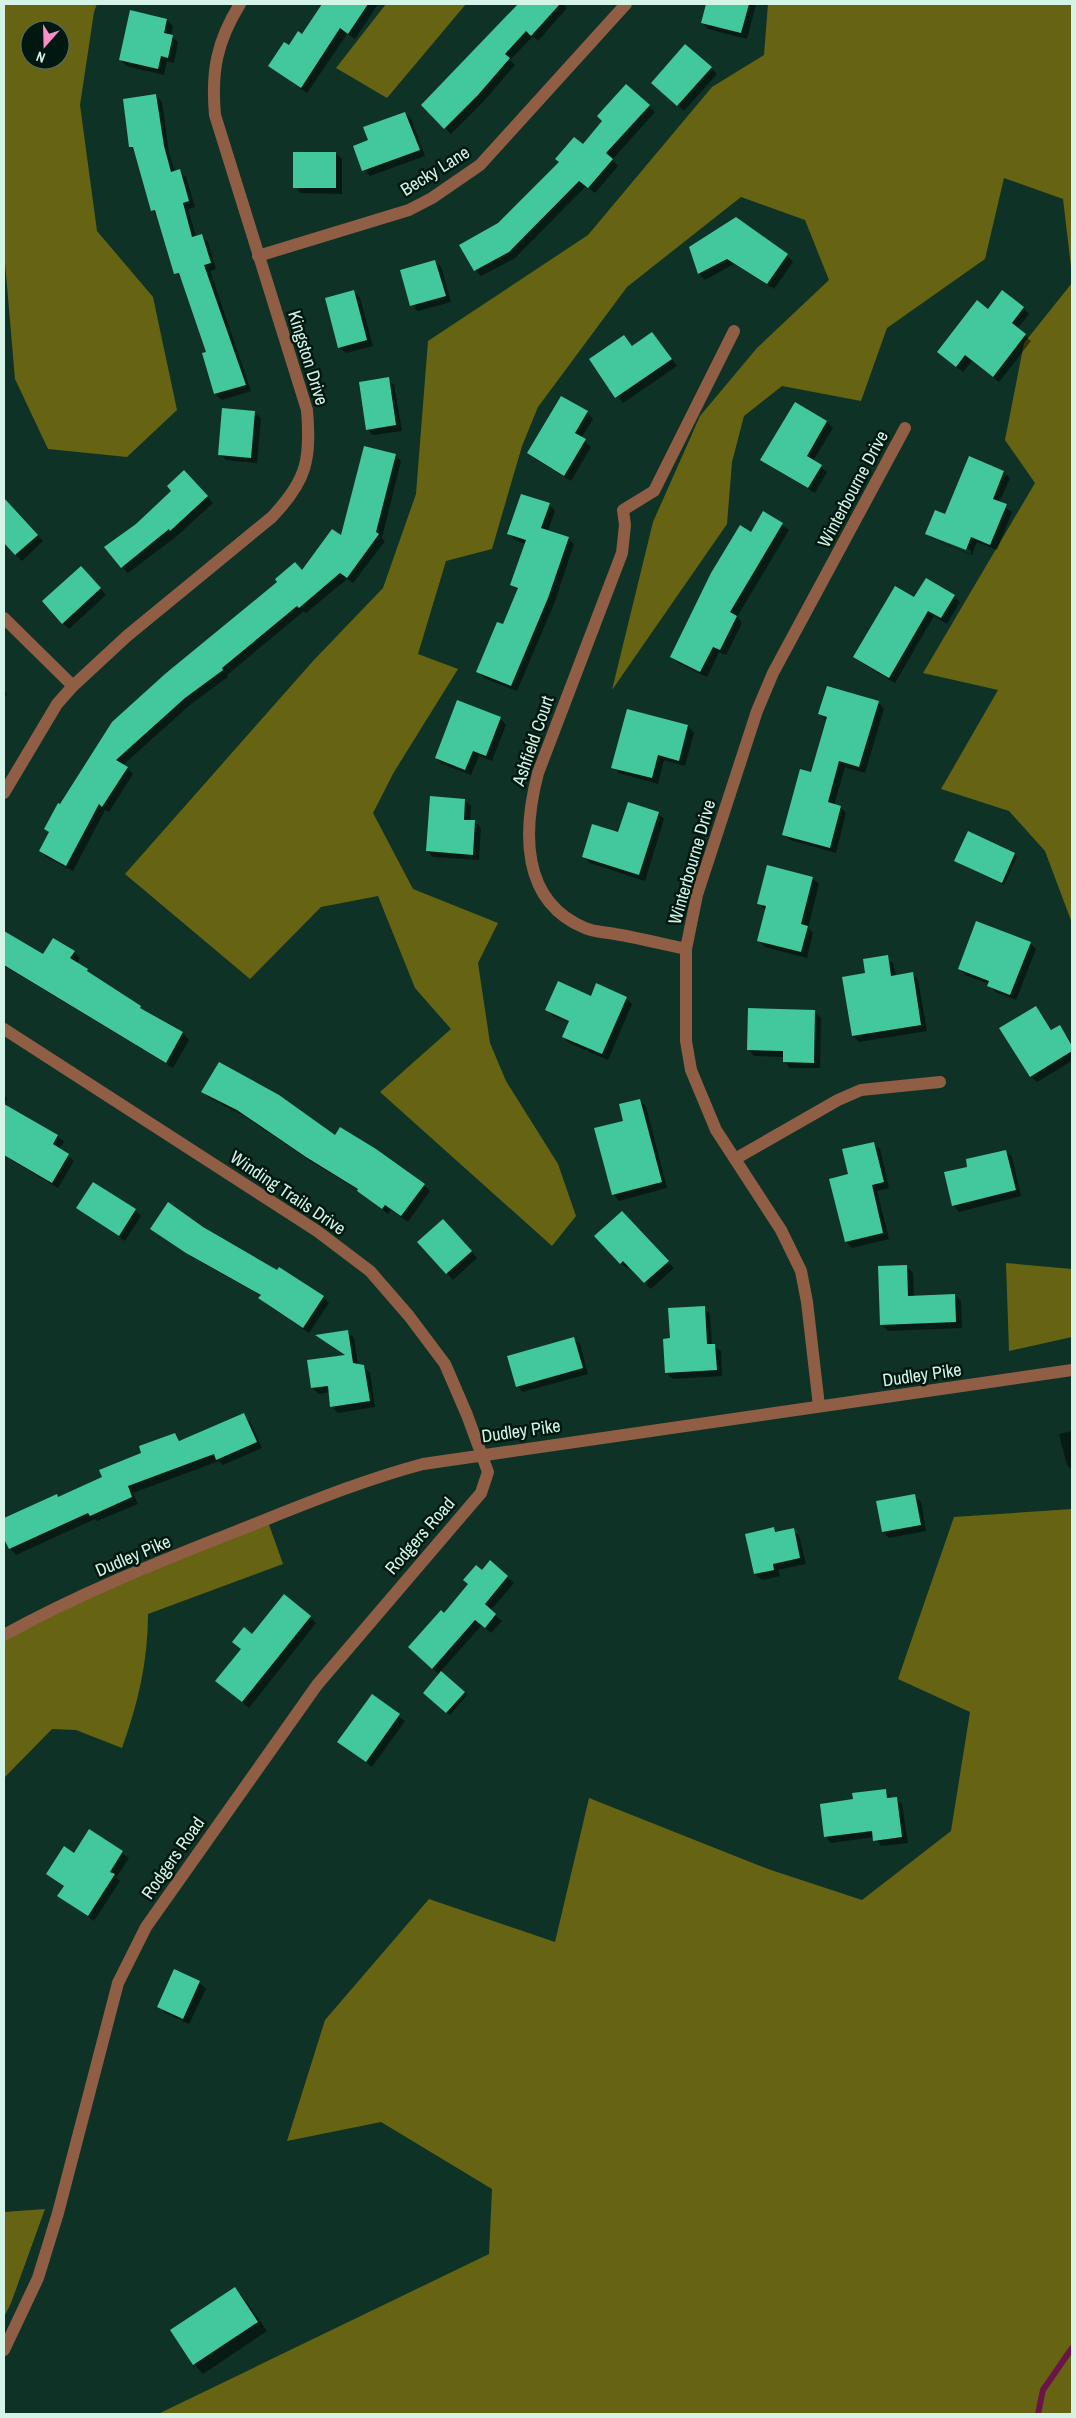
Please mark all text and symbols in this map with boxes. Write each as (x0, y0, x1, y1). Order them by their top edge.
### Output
north arrow (20, 20, 70, 70)
text: N (34, 47, 48, 67)
street label: Becky Lane (395, 140, 474, 202)
street label: Kingston Drive (282, 308, 335, 408)
street label: Winterbourne Drive (811, 426, 894, 551)
street label: Ashfield Court (505, 693, 560, 790)
street label: Winterbourne Drive (662, 797, 721, 927)
street label: Winding Trails Drive (226, 1145, 351, 1241)
street label: Dudley Pike (881, 1357, 963, 1392)
street label: Dudley Pike (480, 1413, 562, 1448)
street label: Rodgers Road (379, 1492, 460, 1580)
street label: Dudley Pike (91, 1528, 174, 1583)
street label: Rodgers Road (135, 1812, 210, 1904)

